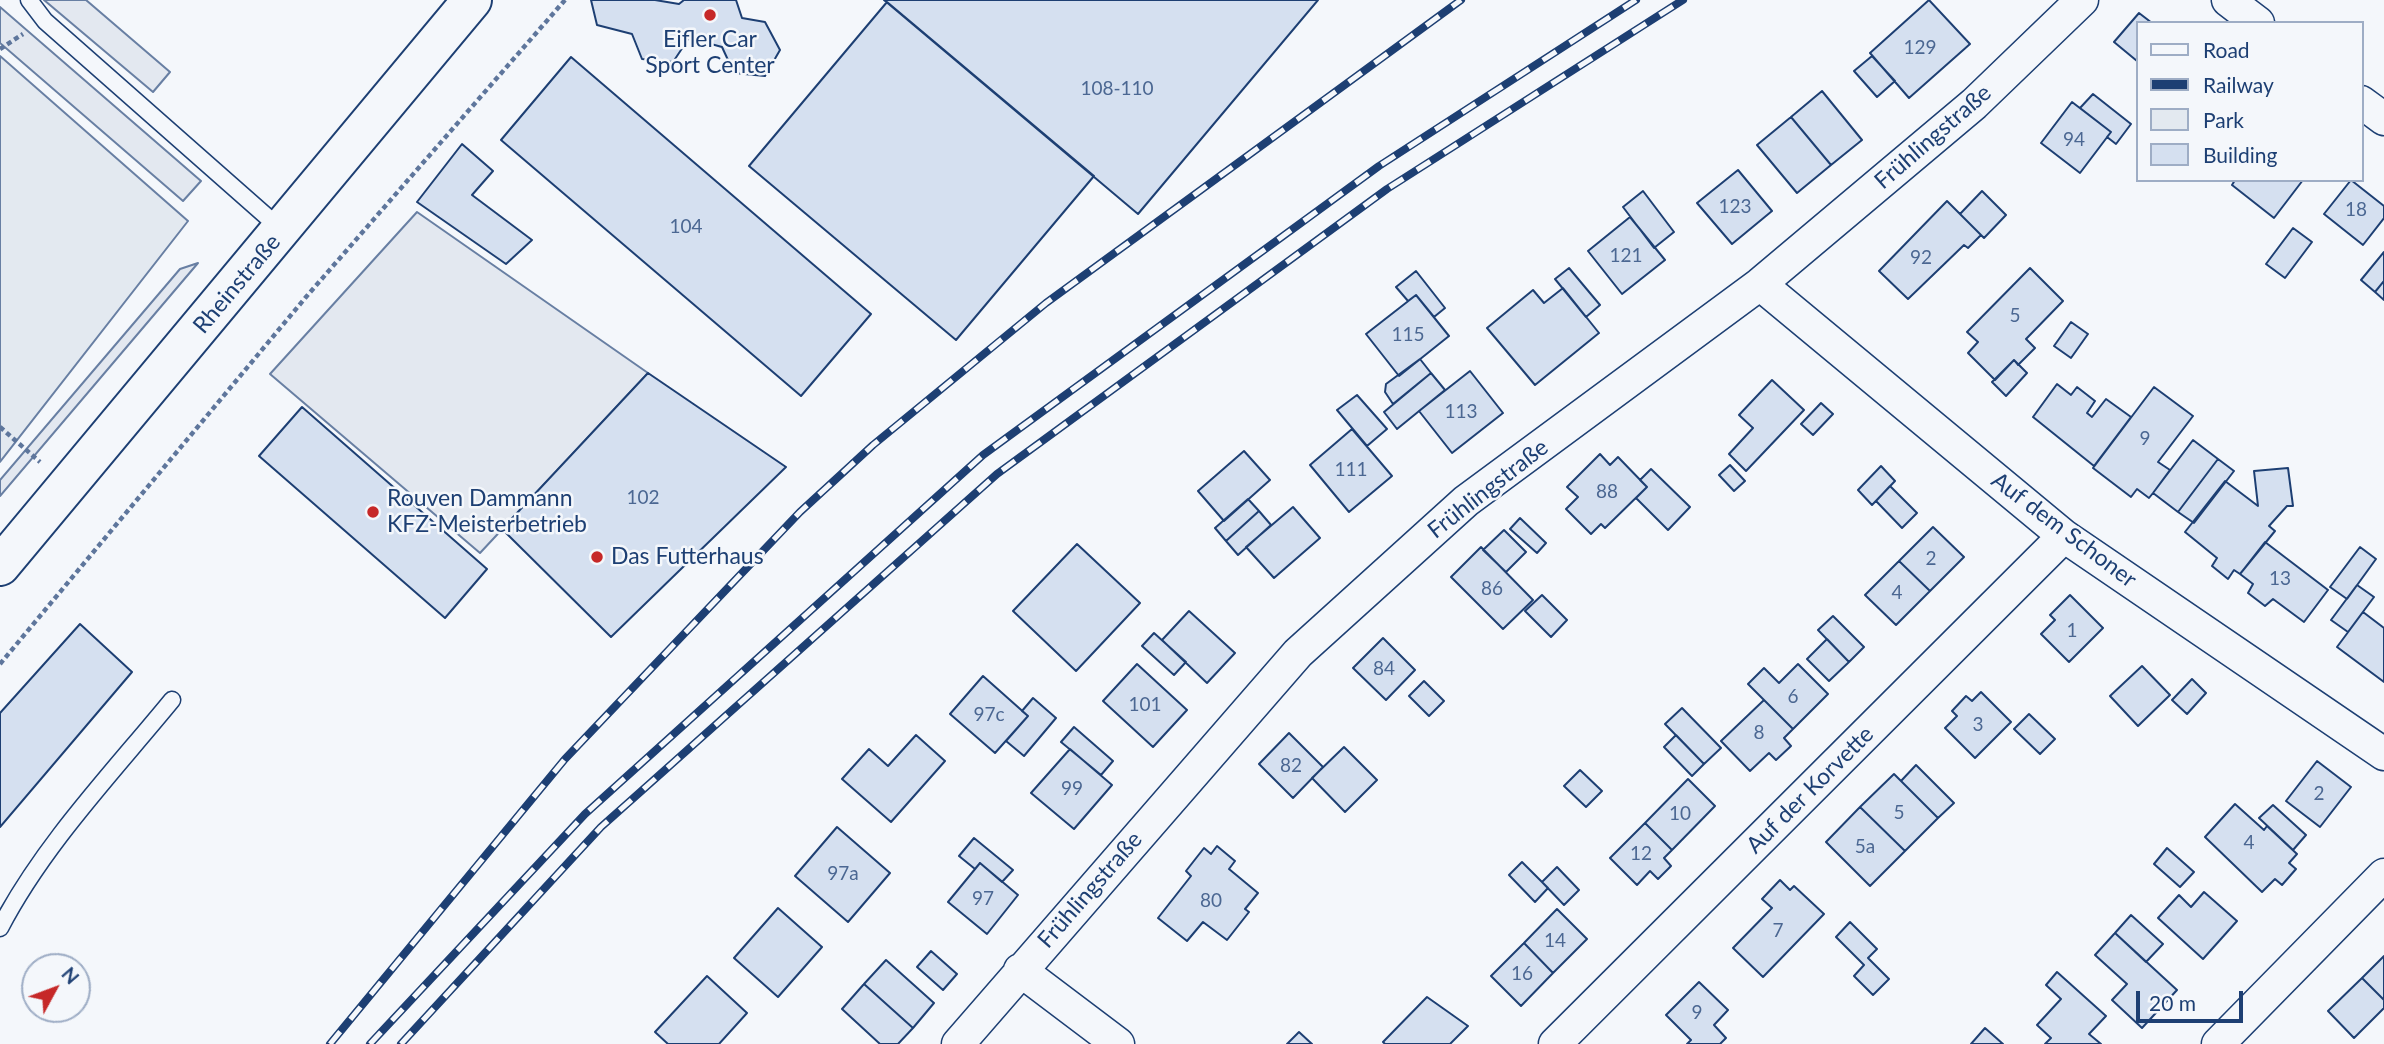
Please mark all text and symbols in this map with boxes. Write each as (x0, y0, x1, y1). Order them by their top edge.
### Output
marker: Eifler Car Sport Center (702, 7, 718, 23)
legend (2136, 21, 2363, 182)
place label: Eifler Car Sport Center (645, 26, 775, 80)
house number: 129 (1903, 37, 1937, 59)
text: Road (2203, 37, 2250, 62)
text: Railway (2203, 72, 2274, 97)
house number: 108-110 (1080, 78, 1154, 100)
street label: Frühlingstraße (1869, 79, 1997, 195)
text: Park (2203, 107, 2244, 132)
house number: 94 (2063, 129, 2085, 151)
text: Building (2203, 142, 2278, 167)
house number: 123 (1718, 196, 1752, 218)
house number: 18 (2345, 199, 2367, 221)
house number: 104 (669, 216, 703, 238)
street label: Rheinstraße (188, 229, 286, 339)
house number: 121 (1609, 245, 1643, 267)
house number: 92 (1910, 247, 1932, 269)
house number: 5 (2009, 305, 2021, 327)
house number: 115 (1391, 324, 1425, 346)
house number: 113 (1444, 401, 1478, 423)
house number: 9 (2139, 428, 2151, 450)
street label: Frühlingstraße (1422, 433, 1554, 545)
house number: 111 (1334, 459, 1368, 481)
street label: Auf dem Schoner (1986, 466, 2142, 594)
house number: 88 (1596, 481, 1618, 503)
place label: Rouven Dammann KFZ-Meisterbetrieb (387, 485, 587, 539)
house number: 102 (626, 487, 660, 509)
marker: Rouven Dammann KFZ-Meisterbetrieb (365, 504, 381, 520)
place label: Das Futterhaus (611, 543, 764, 571)
house number: 2 (1925, 548, 1937, 570)
marker: Das Futterhaus (589, 549, 605, 565)
house number: 13 (2269, 568, 2291, 590)
house number: 86 (1481, 578, 1503, 600)
house number: 4 (1891, 582, 1903, 604)
house number: 1 (2066, 620, 2078, 642)
house number: 84 (1373, 658, 1395, 680)
house number: 6 (1787, 686, 1799, 708)
house number: 101 (1128, 694, 1162, 716)
house number: 97c (973, 704, 1005, 726)
house number: 3 (1972, 714, 1984, 736)
street label: Auf der Korvette (1741, 721, 1879, 859)
house number: 8 (1753, 722, 1765, 744)
house number: 82 (1280, 755, 1302, 777)
house number: 99 (1061, 778, 1083, 800)
house number: 2 (2313, 783, 2325, 805)
house number: 5 (1893, 802, 1905, 824)
house number: 10 (1669, 803, 1691, 825)
street label: Frühlingstraße (1032, 826, 1148, 954)
house number: 4 (2243, 832, 2255, 854)
house number: 5a (1855, 836, 1875, 858)
house number: 12 (1630, 843, 1652, 865)
house number: 97a (827, 863, 859, 885)
house number: 97 (972, 888, 994, 910)
house number: 80 (1200, 890, 1222, 912)
house number: 7 (1772, 920, 1784, 942)
house number: 14 (1544, 930, 1566, 952)
north arrow (21, 953, 91, 1023)
text: N (57, 962, 84, 988)
house number: 16 (1511, 963, 1533, 985)
scale bar (2139, 978, 2246, 1022)
text: 20 m (2149, 990, 2196, 1015)
house number: 9 (1691, 1002, 1703, 1024)

